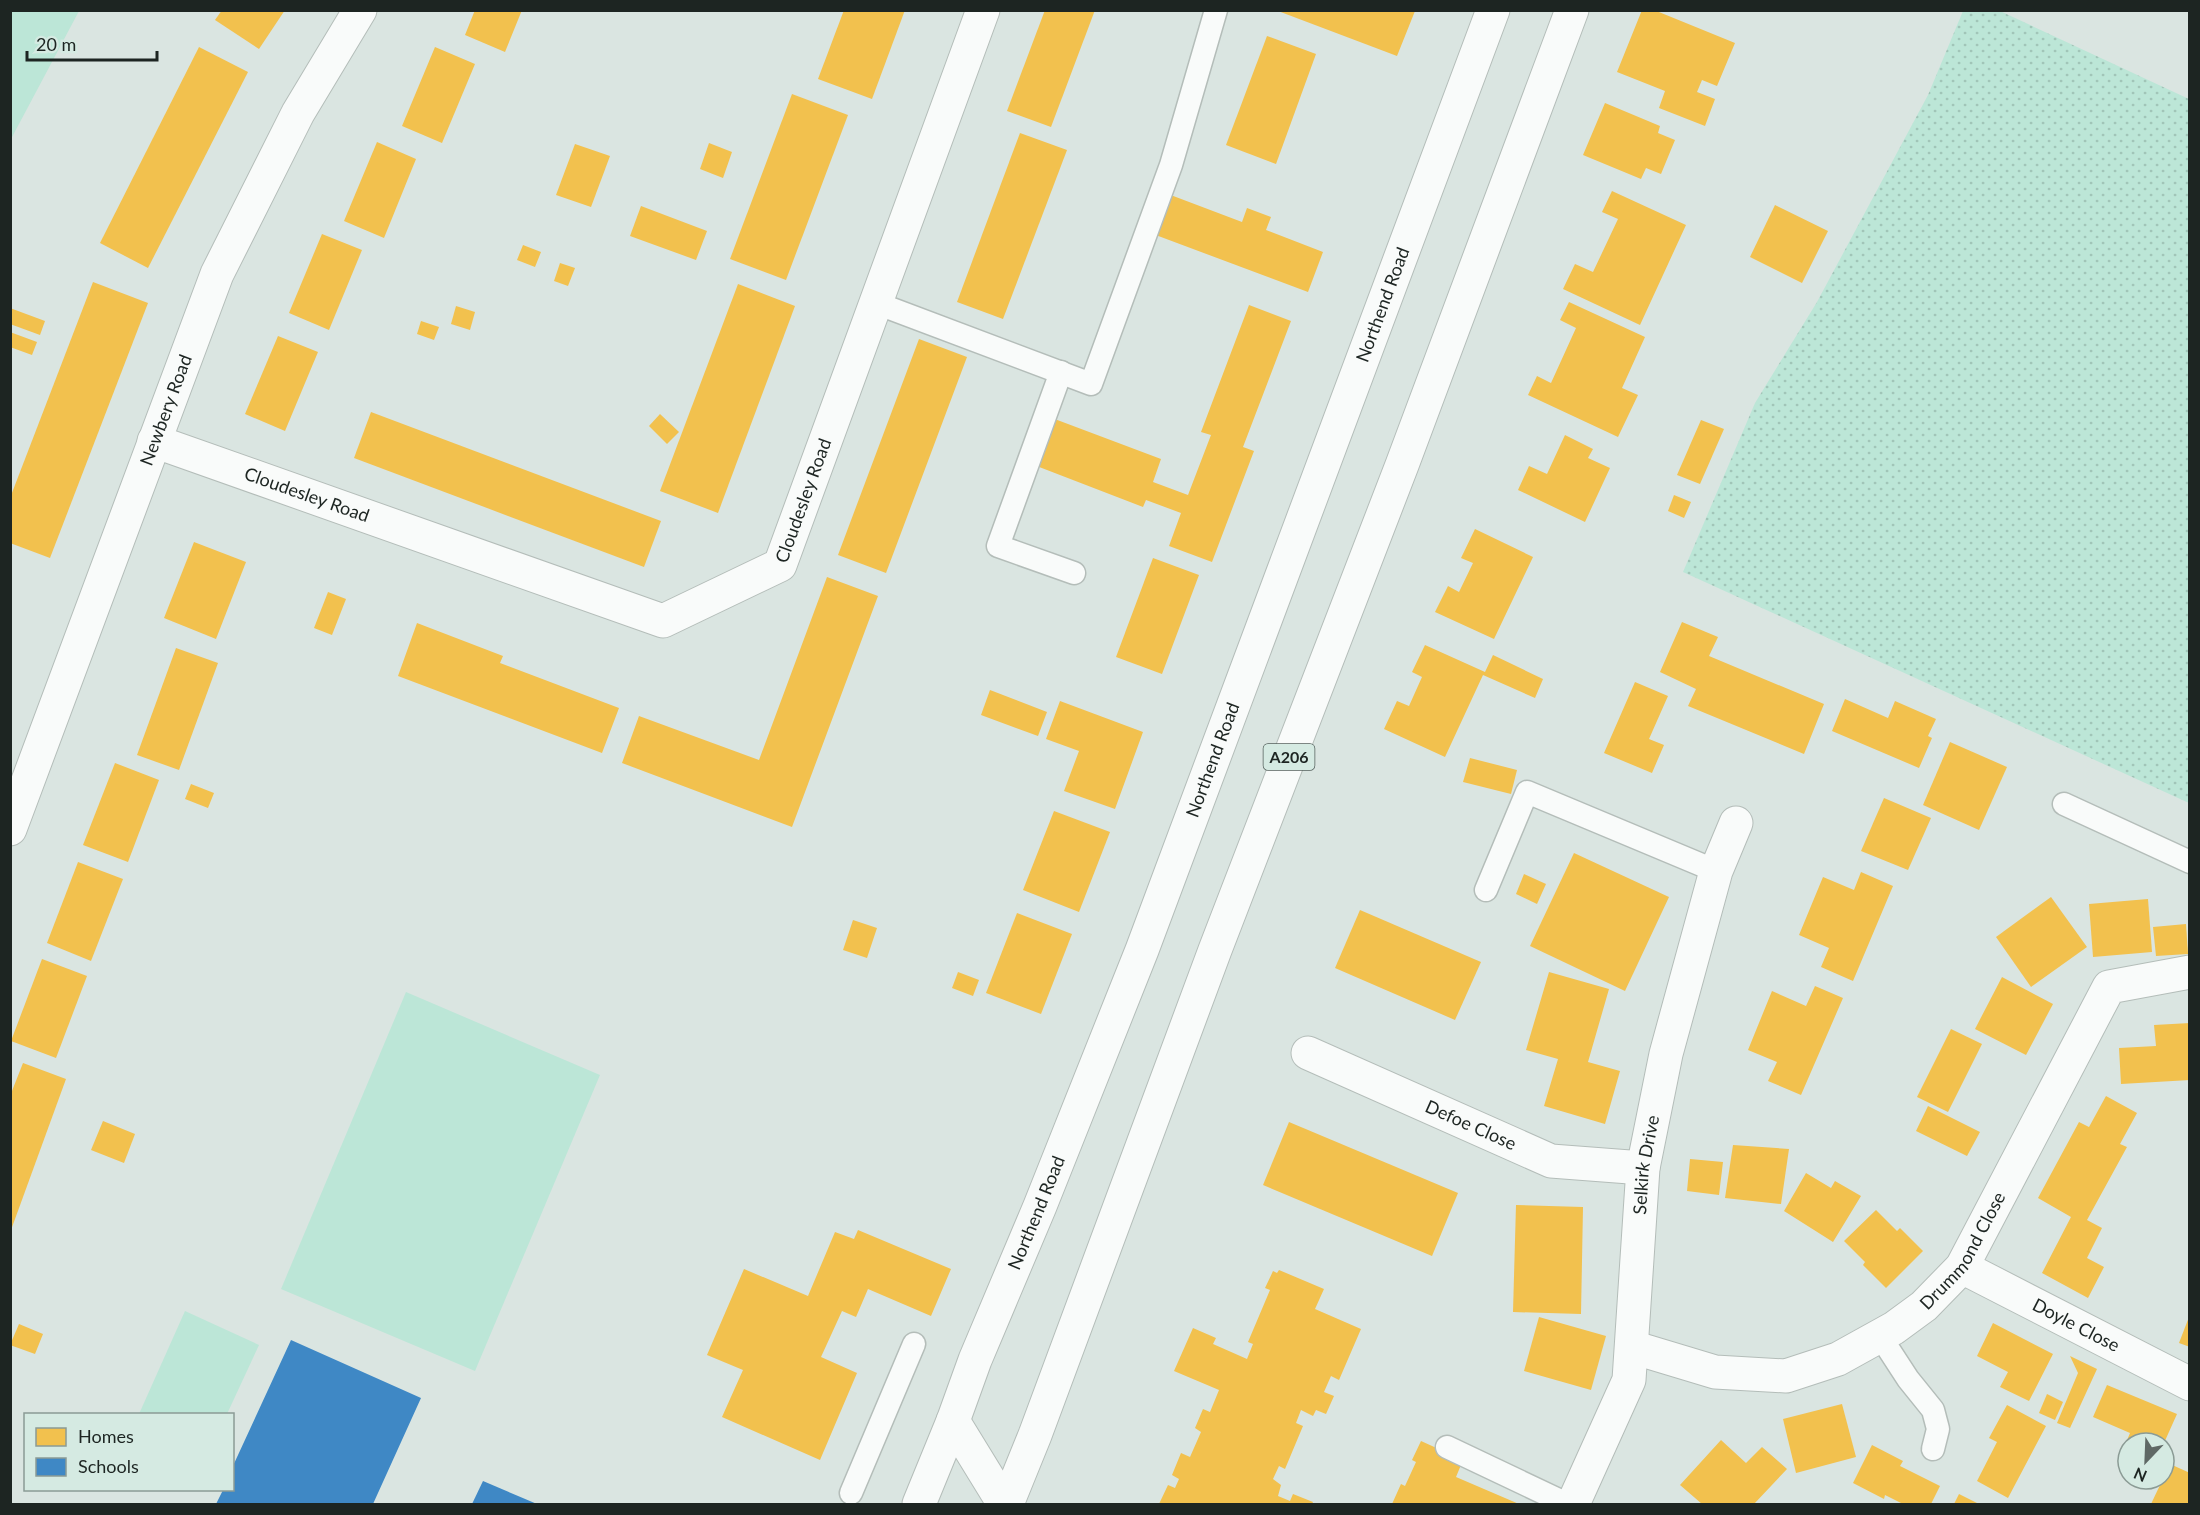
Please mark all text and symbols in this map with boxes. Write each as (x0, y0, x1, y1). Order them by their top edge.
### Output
scale bar (27, 24, 158, 62)
text: 20 m (36, 33, 76, 55)
street label: Northend Road (1351, 244, 1413, 365)
street label: Newbery Road (135, 351, 196, 468)
street label: Cloudesley Road (770, 435, 835, 566)
street label: Cloudesley Road (242, 462, 372, 526)
street label: Northend Road (1181, 699, 1243, 820)
road number: A206 (1264, 744, 1314, 770)
street label: Defoe Close (1422, 1095, 1520, 1154)
street label: Selkirk Drive (1628, 1113, 1663, 1215)
street label: Northend Road (1002, 1153, 1069, 1273)
street label: Drummond Close (1915, 1188, 2009, 1314)
street label: Doyle Close (2029, 1293, 2124, 1356)
legend (24, 1413, 234, 1491)
text: Homes (78, 1425, 134, 1447)
north arrow (2116, 1431, 2176, 1491)
text: Schools (78, 1455, 139, 1477)
text: N (2131, 1464, 2149, 1486)

